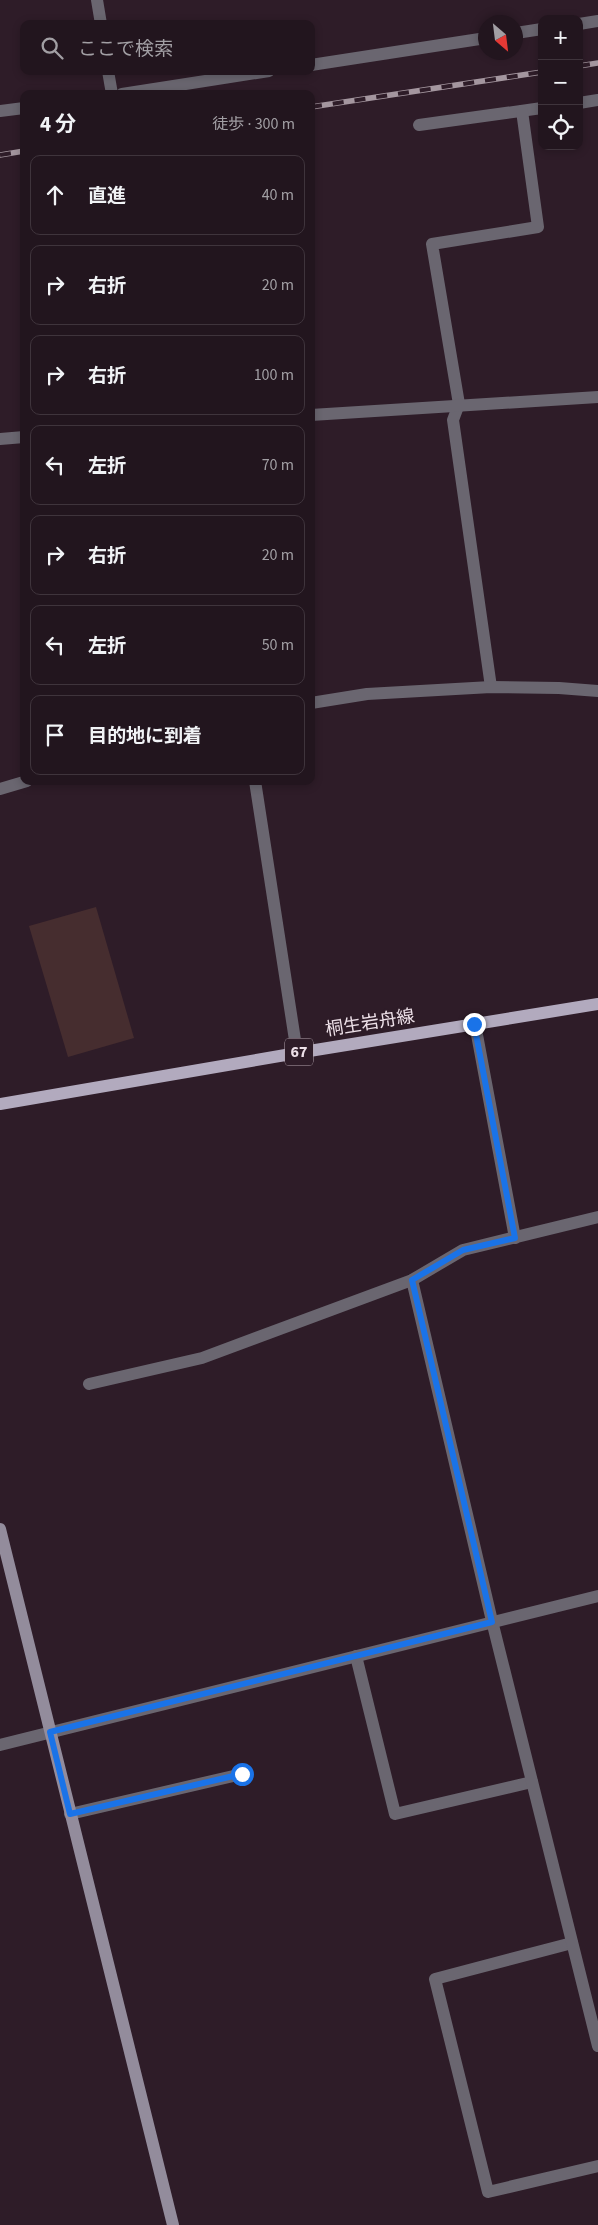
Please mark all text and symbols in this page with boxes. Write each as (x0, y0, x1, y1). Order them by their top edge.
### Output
north arrow (478, 15, 523, 60)
map controls (538, 15, 583, 150)
button: + (538, 15, 583, 60)
search box (20, 20, 315, 75)
icon: search (38, 34, 66, 62)
text: ここで検索 (78, 36, 173, 63)
button: − (538, 60, 583, 105)
button: locate (538, 105, 583, 150)
text: 4 分 (40, 109, 76, 139)
text: 徒歩 · 300 m (212, 113, 295, 135)
icon: ahead (41, 181, 69, 209)
text: 直進 (88, 183, 126, 210)
text: 40 m (262, 184, 294, 206)
icon: right (41, 271, 69, 299)
text: 右折 (88, 273, 126, 300)
text: 20 m (262, 274, 294, 296)
icon: right (41, 361, 69, 389)
text: 右折 (88, 363, 126, 390)
text: 100 m (254, 364, 294, 386)
icon: left (41, 451, 69, 479)
text: 左折 (88, 453, 126, 480)
text: 70 m (262, 454, 294, 476)
icon: right (41, 541, 69, 569)
text: 右折 (88, 543, 126, 570)
text: 20 m (262, 544, 294, 566)
icon: left (41, 631, 69, 659)
text: 左折 (88, 633, 126, 660)
text: 50 m (262, 634, 294, 656)
icon: arrive (41, 721, 69, 749)
text: 目的地に到着 (88, 723, 202, 750)
street label: 桐生岩舟線 (324, 1004, 416, 1042)
route end (463, 1013, 486, 1036)
road number: 67 (285, 1038, 313, 1066)
route start (231, 1763, 254, 1786)

